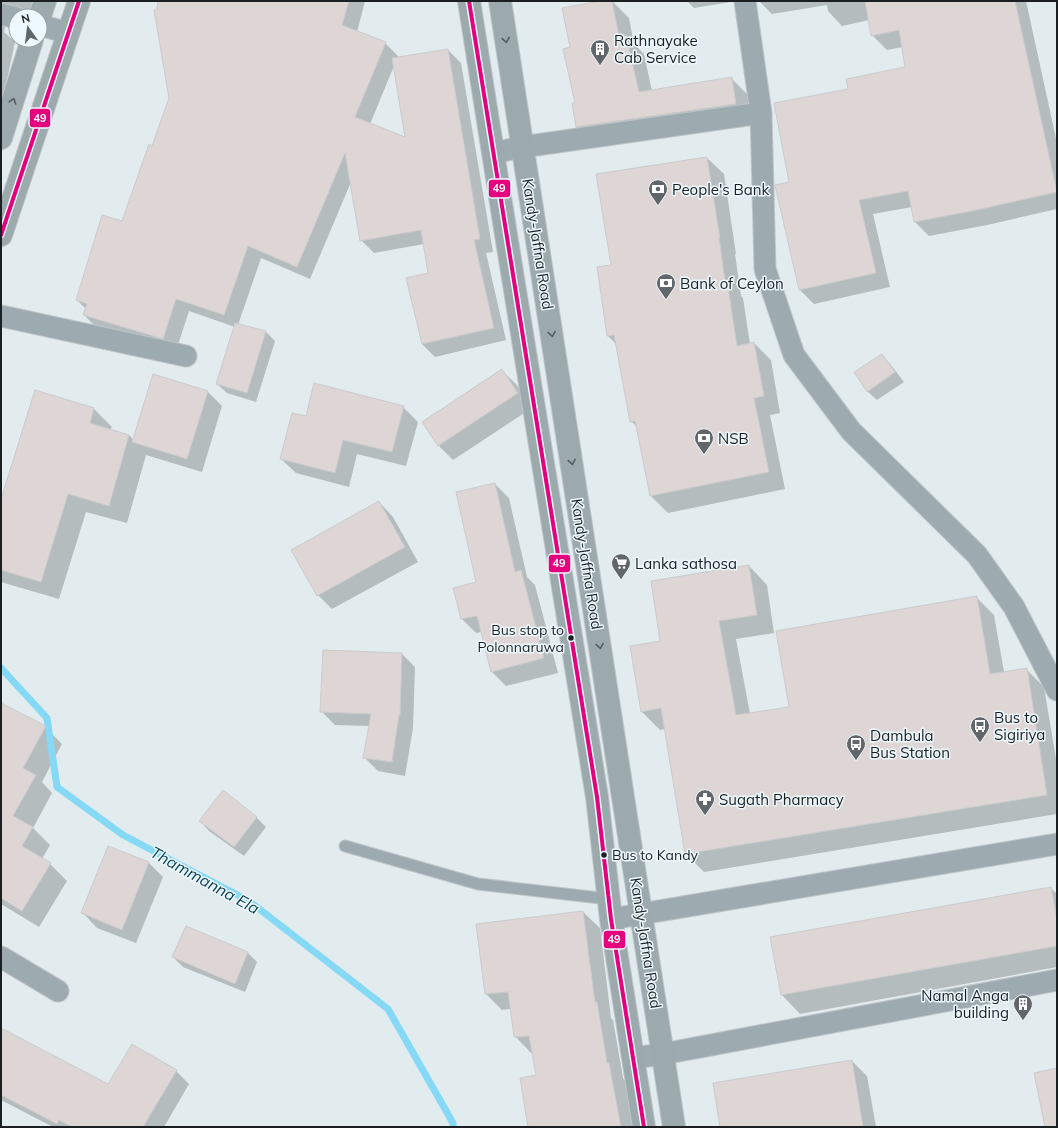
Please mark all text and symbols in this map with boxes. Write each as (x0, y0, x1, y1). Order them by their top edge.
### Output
north arrow (8, 8, 48, 48)
text: N (20, 10, 31, 26)
place label: Rathnayake Cab Service (614, 31, 698, 67)
one-way arrow (501, 36, 510, 43)
building icon: Rathnayake Cab Service (589, 38, 611, 66)
one-way arrow (8, 97, 17, 104)
line badge: 49 (29, 108, 51, 128)
text: 49 (33, 111, 47, 125)
street label: Kandy-Jaffna Road (518, 177, 558, 311)
bank icon: People's Bank (647, 178, 669, 206)
line badge: 49 (488, 179, 511, 198)
place label: People's Bank (672, 180, 770, 199)
text: 49 (492, 181, 506, 195)
bank icon: Bank of Ceylon (655, 272, 677, 300)
place label: Bank of Ceylon (680, 274, 784, 293)
one-way arrow (547, 331, 556, 337)
bank icon: NSB (693, 427, 715, 455)
place label: NSB (718, 429, 749, 448)
one-way arrow (567, 459, 576, 466)
street label: Kandy-Jaffna Road (567, 497, 607, 631)
supermarket icon: Lanka sathosa (610, 552, 632, 580)
line badge: 49 (548, 554, 571, 573)
place label: Lanka sathosa (635, 554, 737, 573)
text: 49 (552, 556, 566, 570)
place label: Bus stop to Polonnaruwa (477, 621, 564, 656)
marker: Bus stop to Polonnaruwa (566, 633, 576, 643)
one-way arrow (595, 643, 604, 649)
place label: Bus to Sigiriya (994, 708, 1045, 744)
bus stop icon: Bus to Sigiriya (969, 715, 991, 743)
place label: Dambula Bus Station (870, 726, 950, 762)
bus stop icon: Dambula Bus Station (845, 733, 867, 761)
pharmacy icon: Sugath Pharmacy (694, 788, 716, 816)
place label: Sugath Pharmacy (719, 790, 844, 809)
water label: Thammanna Ela (147, 842, 263, 918)
place label: Bus to Kandy (612, 846, 699, 864)
marker: Bus to Kandy (599, 850, 609, 860)
street label: Kandy-Jaffna Road (626, 876, 666, 1010)
line badge: 49 (603, 930, 626, 949)
text: 49 (607, 932, 621, 946)
place label: Namal Anga building (921, 986, 1009, 1022)
building icon: Namal Anga building (1012, 993, 1034, 1021)

